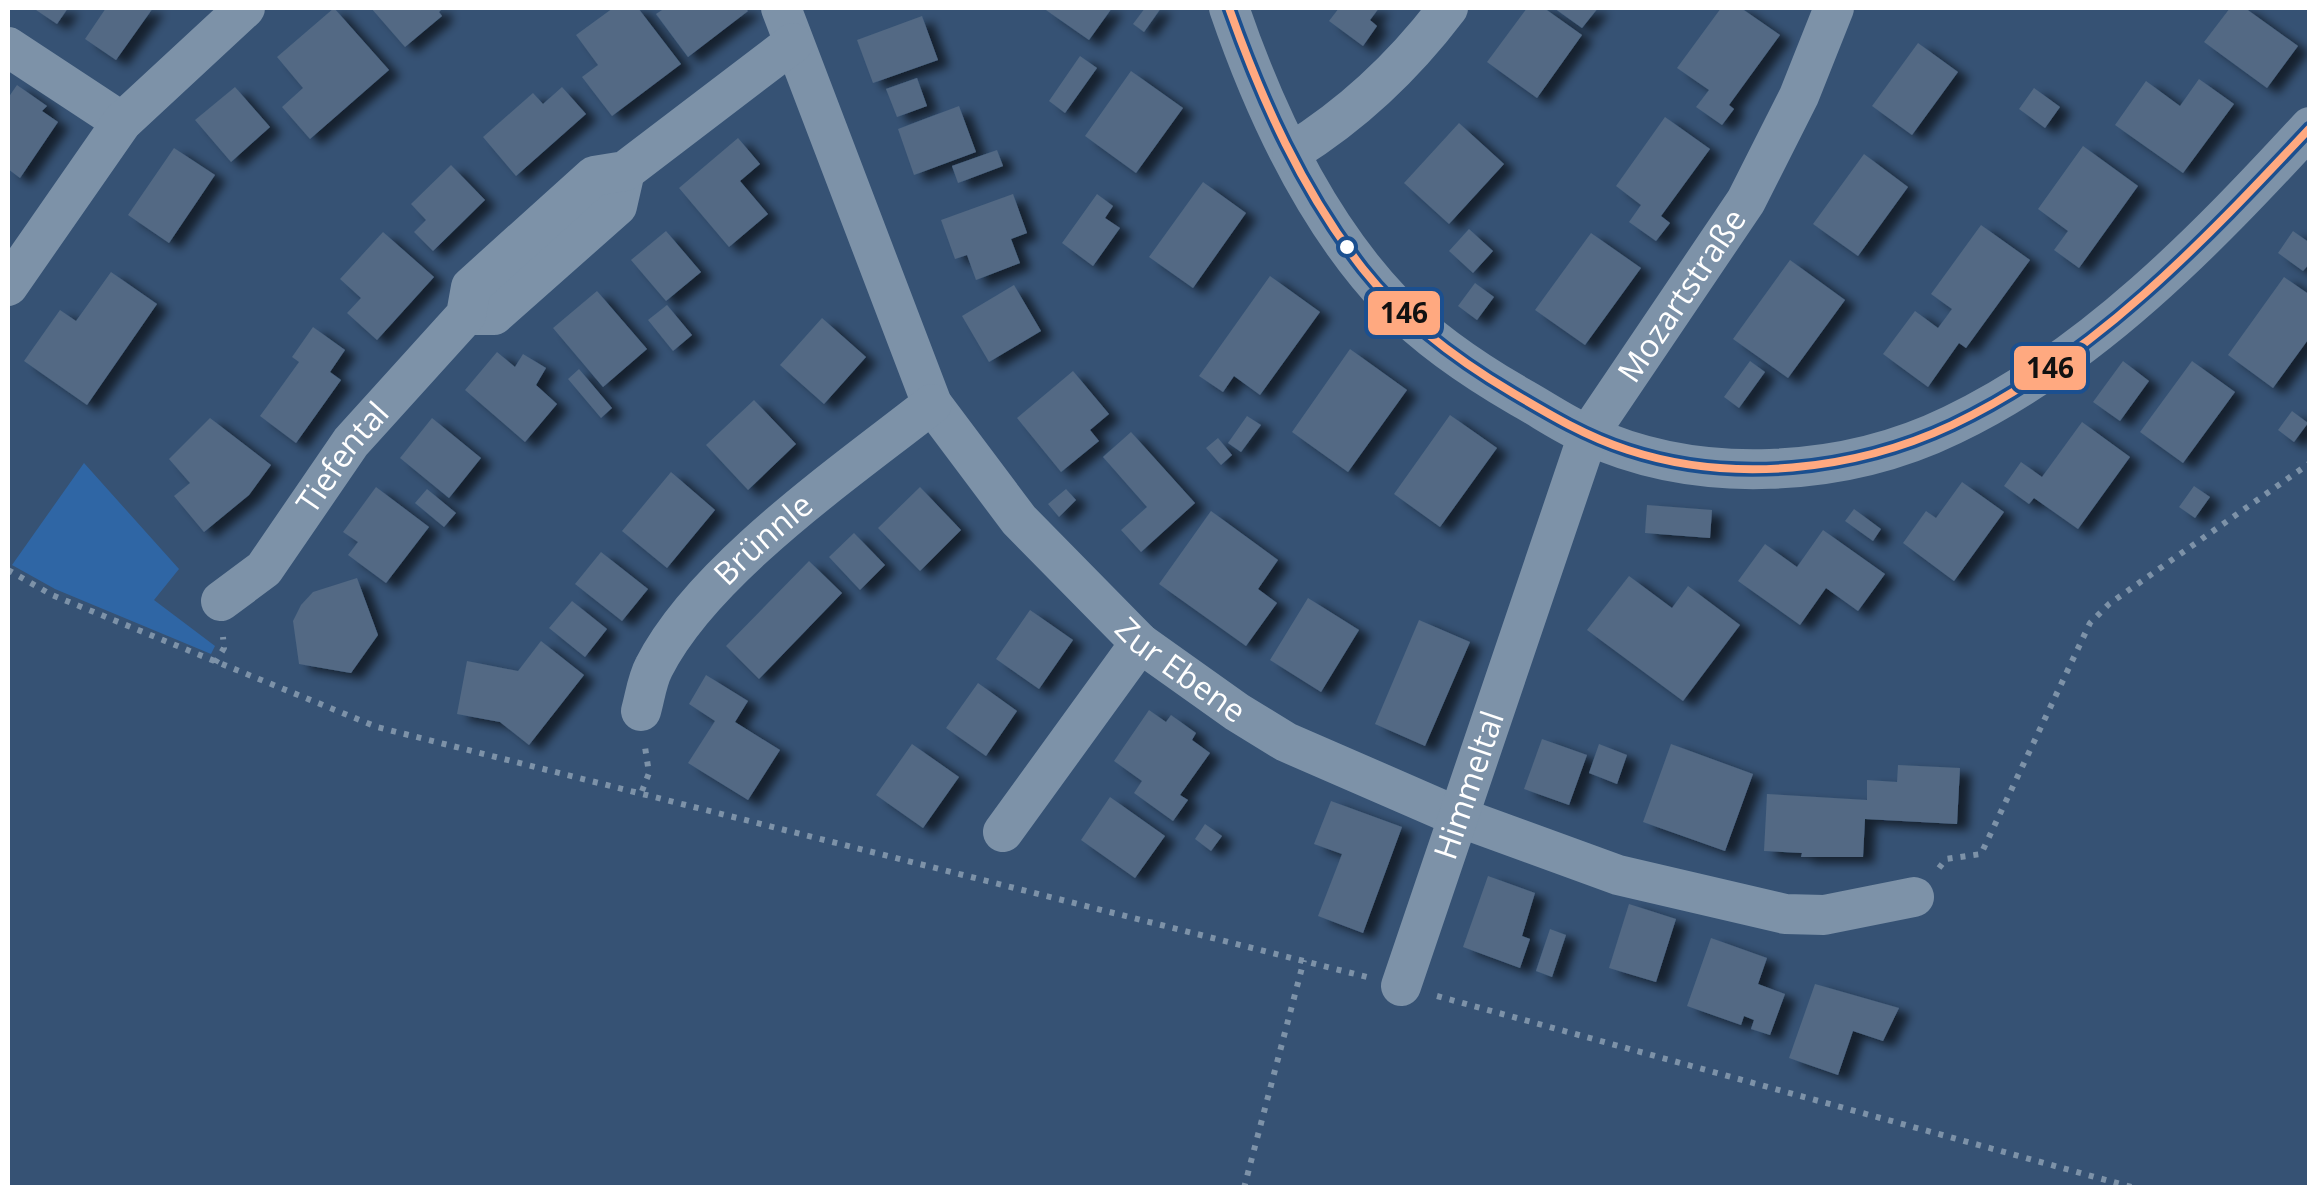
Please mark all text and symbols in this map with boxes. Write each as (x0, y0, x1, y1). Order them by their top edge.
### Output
street label: Mozartstraße (1607, 200, 1755, 390)
unlabelled marker (1337, 237, 1357, 257)
line badge: 146 (1366, 289, 1442, 337)
text: 146 (1380, 293, 1428, 331)
line badge: 146 (2012, 344, 2088, 392)
text: 146 (2026, 348, 2074, 386)
street label: Tiefental (286, 392, 397, 521)
street label: Brünnle (704, 483, 821, 594)
street label: Zur Ebene (1106, 607, 1255, 732)
street label: Himmeltal (1423, 705, 1513, 865)

